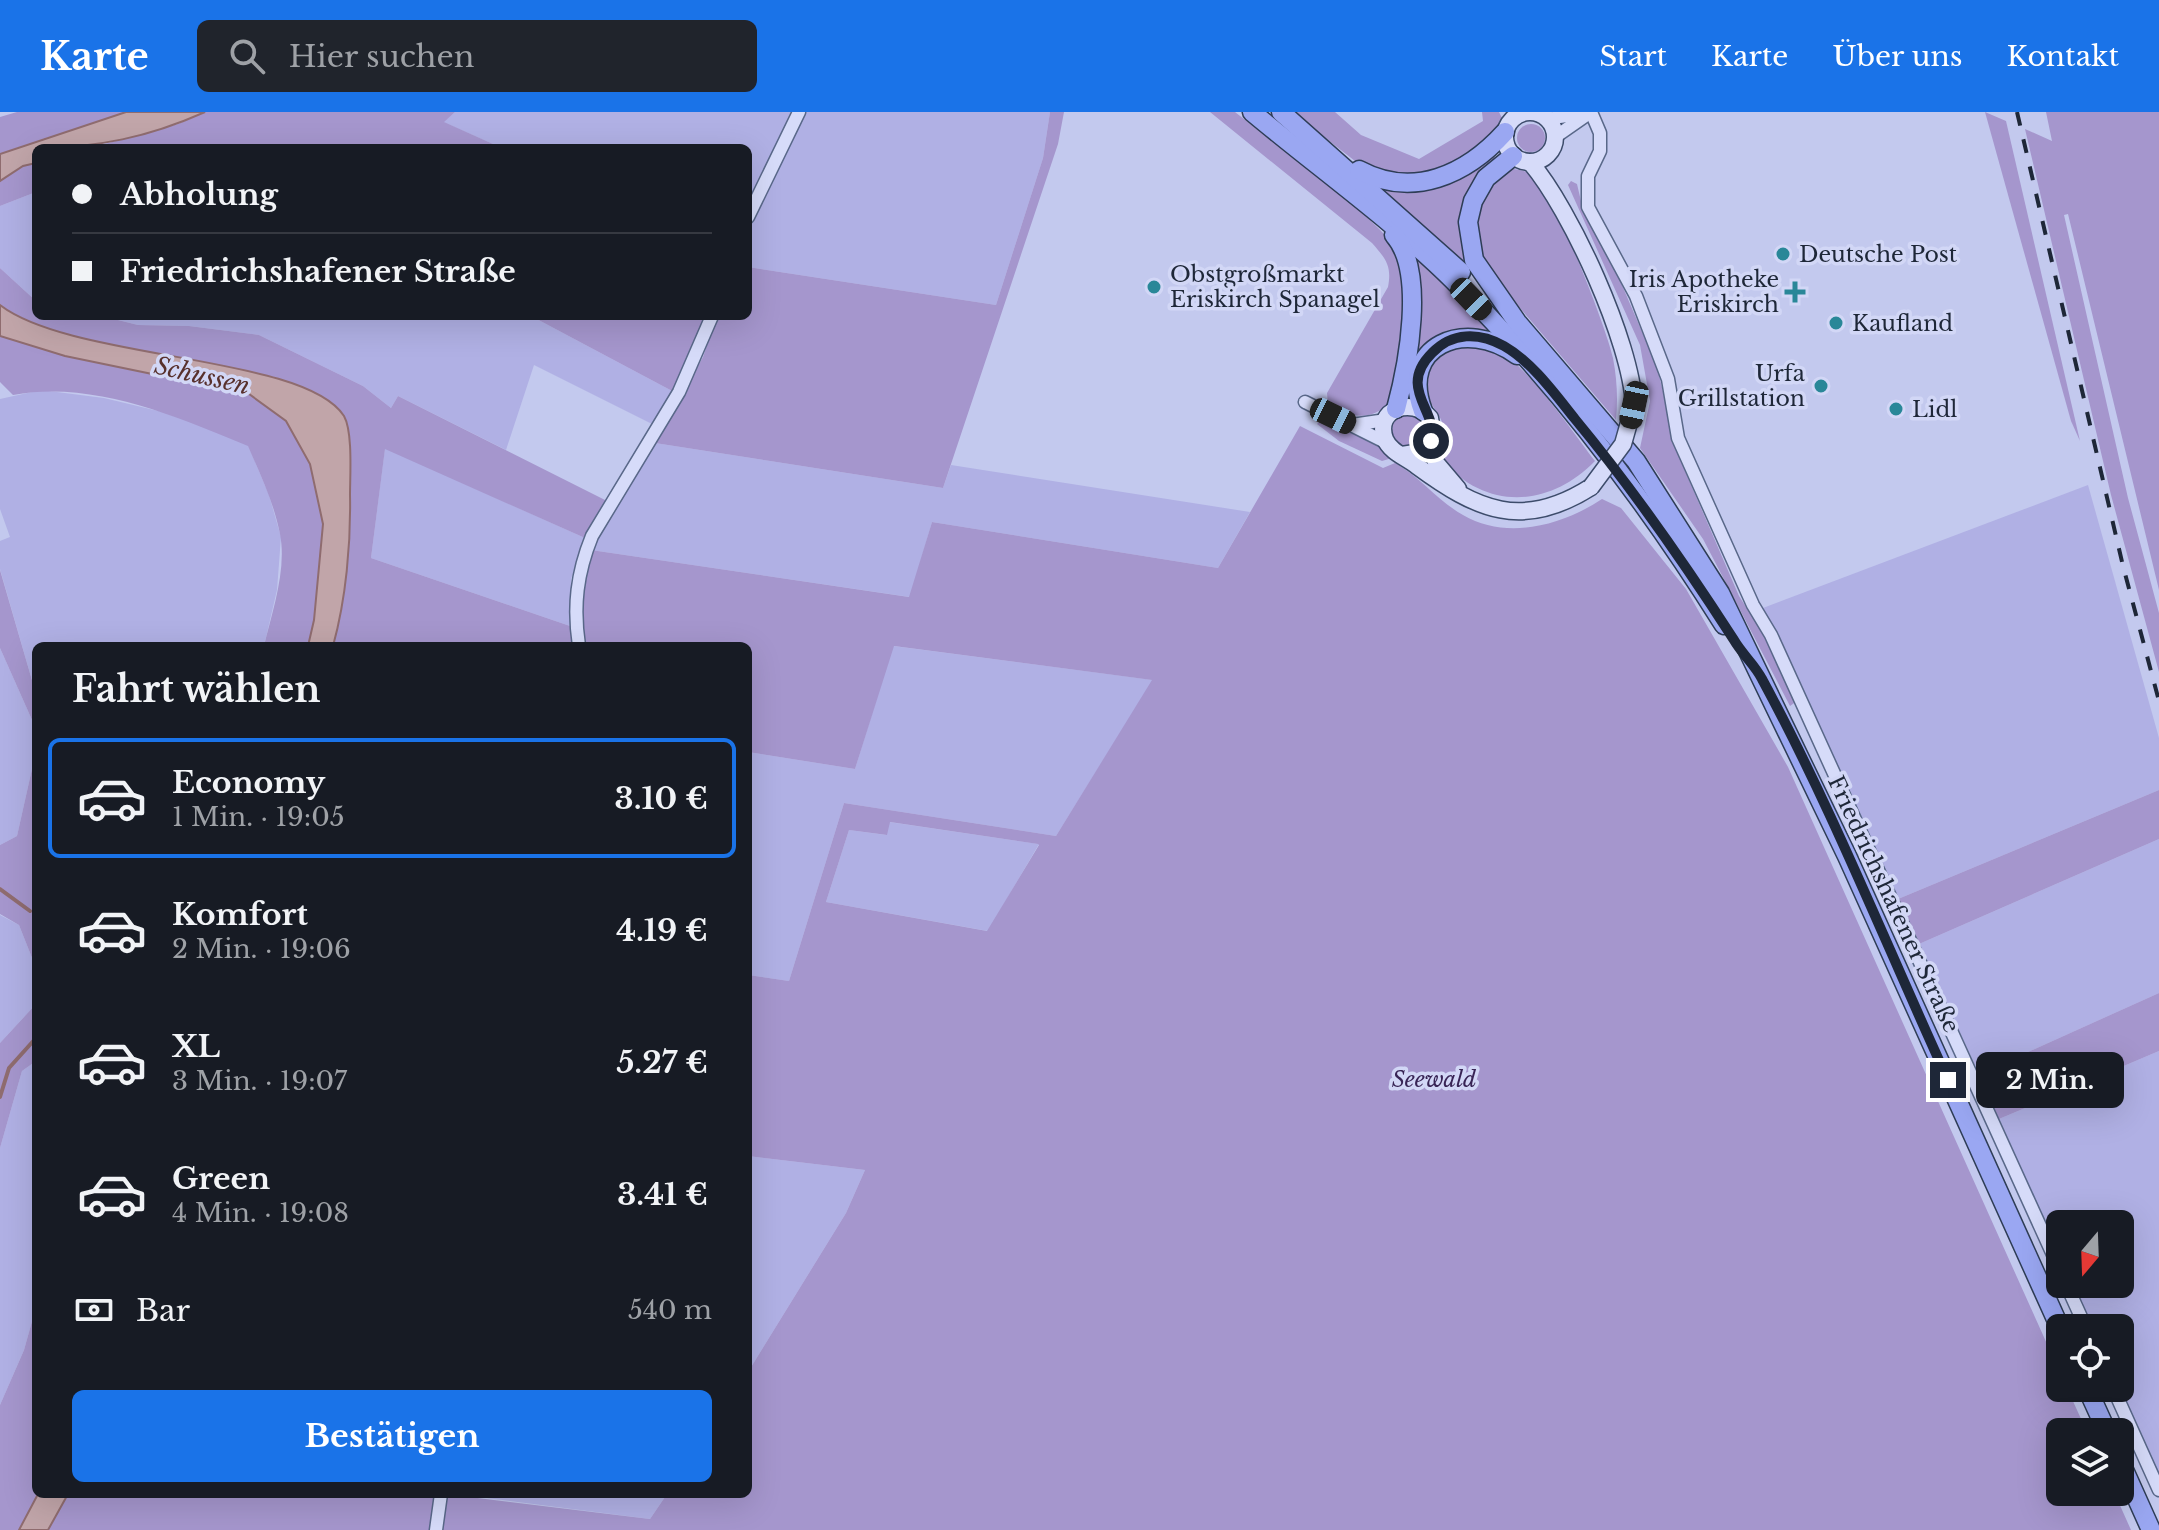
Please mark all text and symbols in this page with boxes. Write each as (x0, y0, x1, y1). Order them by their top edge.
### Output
search box (197, 20, 757, 92)
text: Karte (40, 33, 149, 80)
icon: search (225, 34, 269, 78)
text: Hier suchen (289, 38, 474, 75)
text: Start (1599, 39, 1667, 74)
text: Karte (1711, 39, 1788, 74)
text: Über uns (1832, 39, 1962, 74)
text: Kontakt (2006, 39, 2119, 74)
text: Abholung (120, 176, 278, 213)
place label: Deutsche Post (1799, 241, 1958, 268)
marker: Deutsche Post (1774, 245, 1792, 263)
text: Friedrichshafener Straße (120, 253, 516, 290)
place label: Obstgroßmarkt Eriskirch Spanagel (1170, 261, 1380, 313)
place label: Iris Apotheke Eriskirch (1629, 266, 1779, 318)
car (1446, 273, 1496, 325)
marker: Obstgroßmarkt Eriskirch Spanagel (1145, 278, 1163, 296)
marker: Iris Apotheke Eriskirch (1786, 283, 1804, 301)
place label: Kaufland (1852, 310, 1953, 337)
marker: Kaufland (1827, 314, 1845, 332)
water label: Schussen (152, 350, 253, 401)
place label: Urfa Grillstation (1678, 360, 1806, 412)
marker: Urfa Grillstation (1812, 377, 1830, 395)
car (1617, 379, 1651, 431)
car (1306, 395, 1360, 437)
place label: Lidl (1912, 396, 1958, 423)
marker: Lidl (1887, 400, 1905, 418)
route start (1413, 423, 1449, 459)
text: Fahrt wählen (72, 667, 320, 712)
icon: car (76, 762, 148, 834)
text: Economy (172, 764, 325, 801)
street label: Friedrichshafener Straße (1822, 771, 1965, 1037)
text: 3.10 € (615, 780, 708, 817)
text: 1 Min. · 19:05 (172, 801, 344, 833)
icon: car (76, 894, 148, 966)
text: Komfort (172, 896, 308, 933)
text: 4.19 € (616, 912, 708, 949)
text: 2 Min. · 19:06 (172, 933, 351, 965)
icon: car (76, 1026, 148, 1098)
text: XL (172, 1028, 220, 1065)
text: 5.27 € (617, 1044, 708, 1081)
callout: 2 Min. (1976, 1052, 2124, 1108)
route end (1930, 1062, 1966, 1098)
text: 2 Min. (2006, 1064, 2094, 1096)
text: 3 Min. · 19:07 (172, 1065, 347, 1097)
park label: Seewald (1392, 1066, 1477, 1093)
icon: car (76, 1158, 148, 1230)
text: Green (172, 1160, 270, 1197)
text: 3.41 € (617, 1176, 708, 1213)
text: 4 Min. · 19:08 (172, 1197, 349, 1229)
north arrow (2046, 1210, 2134, 1298)
map controls (2046, 1210, 2134, 1506)
icon: cash (72, 1288, 116, 1332)
text: Bar (136, 1292, 190, 1329)
text: 540 m (628, 1294, 712, 1326)
button: locate (2046, 1314, 2134, 1402)
button: Bestätigen (72, 1390, 712, 1482)
button: layers (2046, 1418, 2134, 1506)

